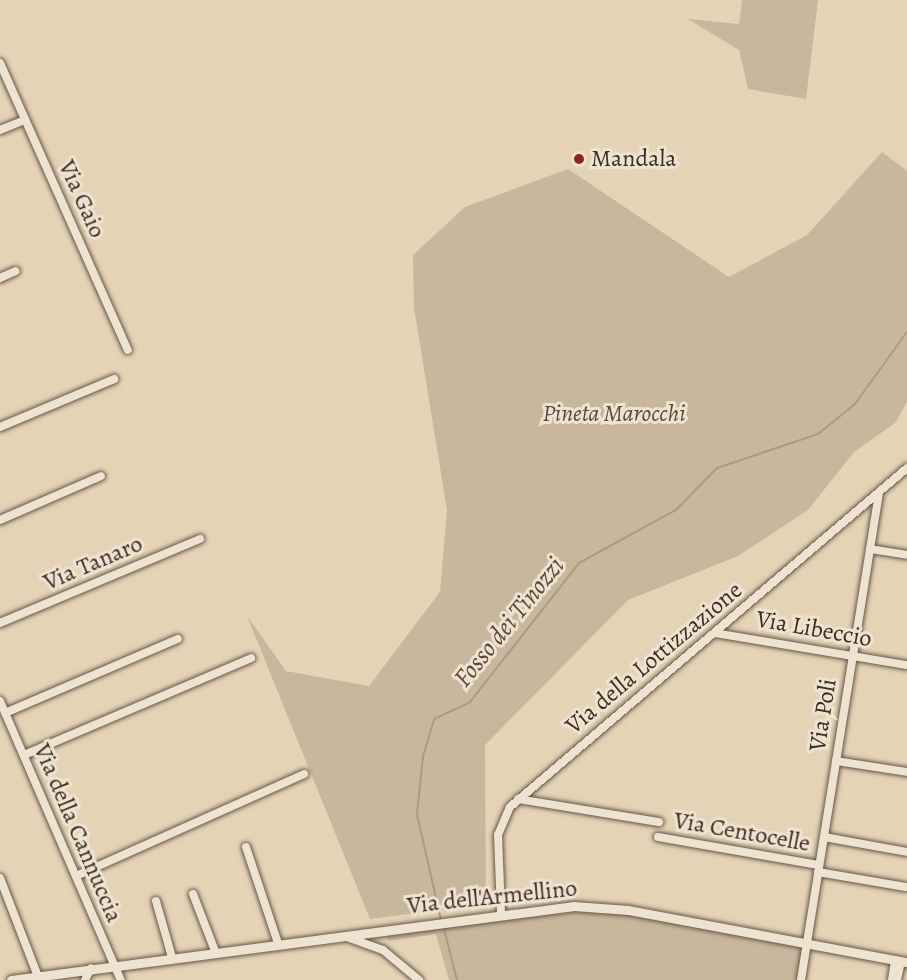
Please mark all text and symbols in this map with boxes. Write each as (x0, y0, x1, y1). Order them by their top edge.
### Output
place label: Mandala (591, 145, 677, 173)
marker: Mandala (572, 152, 586, 166)
street label: Via Gaio (52, 156, 112, 242)
park label: Pineta Marocchi (542, 400, 686, 428)
street label: Via Tanaro (39, 529, 147, 597)
water label: Fosso dei Tinozzi (447, 551, 571, 693)
street label: Via della Lottizzazione (560, 576, 748, 740)
street label: Via Libeccio (754, 605, 874, 653)
street label: Via Poli (803, 677, 843, 753)
street label: Via della Cannuccia (27, 739, 129, 927)
street label: Via Centocelle (672, 806, 812, 858)
street label: Via dell'Armellino (406, 874, 578, 920)

